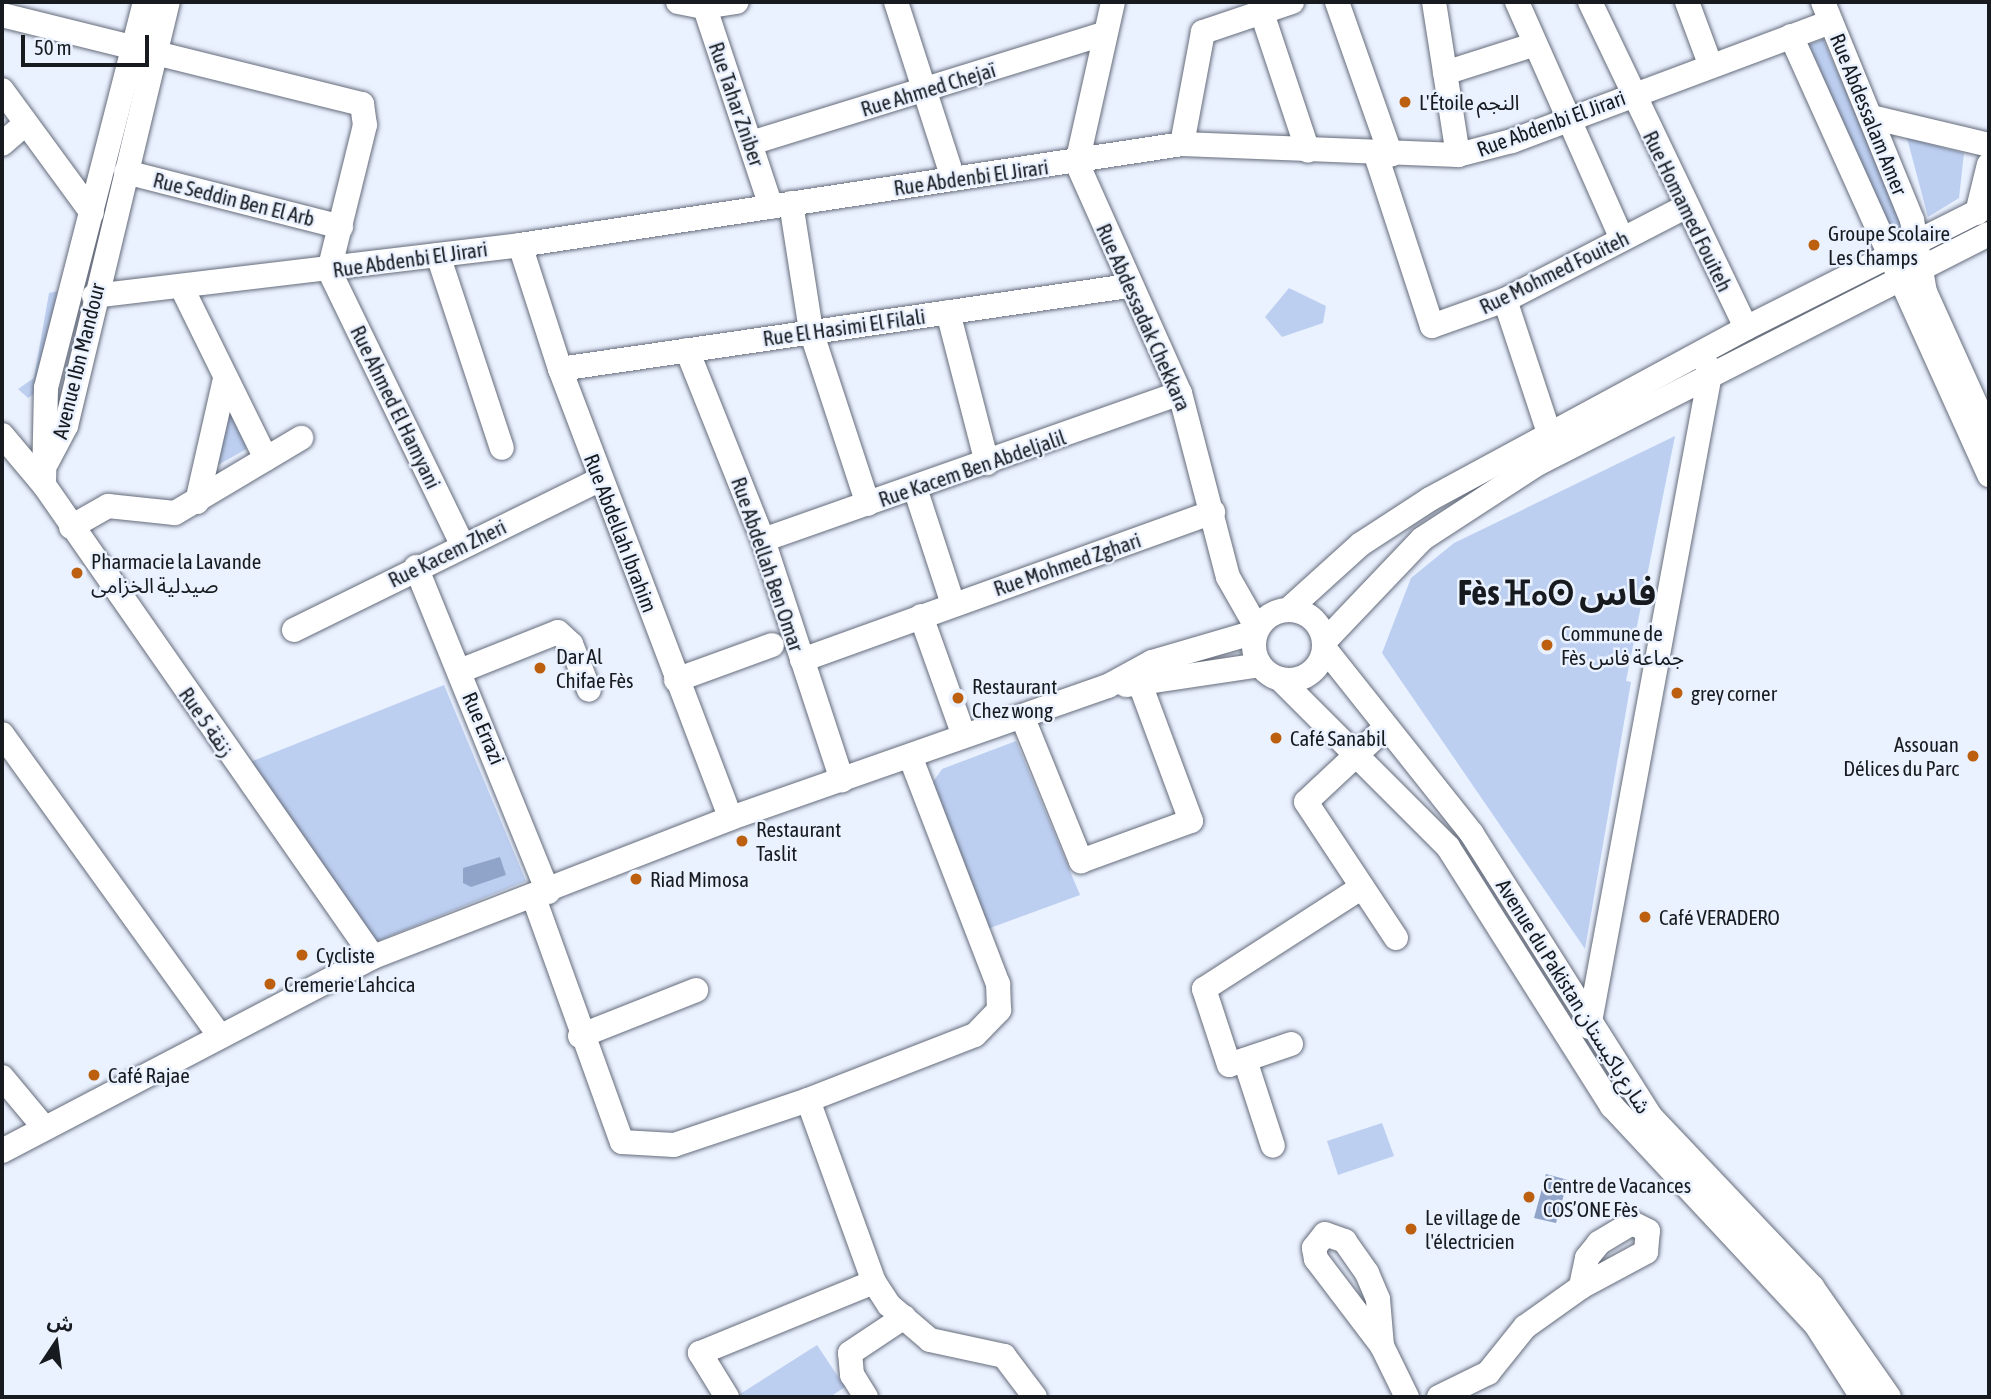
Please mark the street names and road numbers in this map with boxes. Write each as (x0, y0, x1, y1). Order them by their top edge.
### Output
street label: Rue Abdessalam Amer (1825, 30, 1913, 198)
street label: Rue Tahar Zniber (704, 39, 770, 169)
street label: Rue Ahmed Chejaï (858, 57, 998, 121)
street label: Rue Abdenbi El Jirari (1473, 84, 1629, 162)
street label: Rue Homamed Fouiteh (1638, 126, 1738, 296)
street label: Rue Abdenbi El Jirari (892, 154, 1050, 200)
street label: Rue Seddin Ben El Arb (151, 167, 317, 231)
street label: Rue Abdessadak Chekkara (1091, 220, 1197, 414)
street label: Rue Mohmed Fouiteh (1475, 225, 1633, 319)
street label: Rue Abdenbi El Jirari (331, 236, 489, 282)
street label: Avenue Ibn Mandour (46, 281, 110, 441)
street label: Rue El Hasimi El Filali (761, 303, 927, 351)
street label: Rue Ahmed El Hamyani (346, 321, 446, 493)
street label: Rue Kacem Ben Abdeljalil (875, 424, 1069, 512)
street label: Rue Abdellah Ibrahim (579, 450, 663, 616)
street label: Rue Abdellah Ben Omar (726, 474, 810, 654)
street label: Rue Kacem Zheri (384, 514, 510, 592)
street label: Rue Mohmed Zghari (990, 527, 1144, 601)
street label: Rue 5 زنقة (174, 682, 240, 762)
street label: Rue Errazi (458, 688, 510, 768)
street label: Avenue du Pakistan شارع باكيستان (1491, 874, 1657, 1118)

